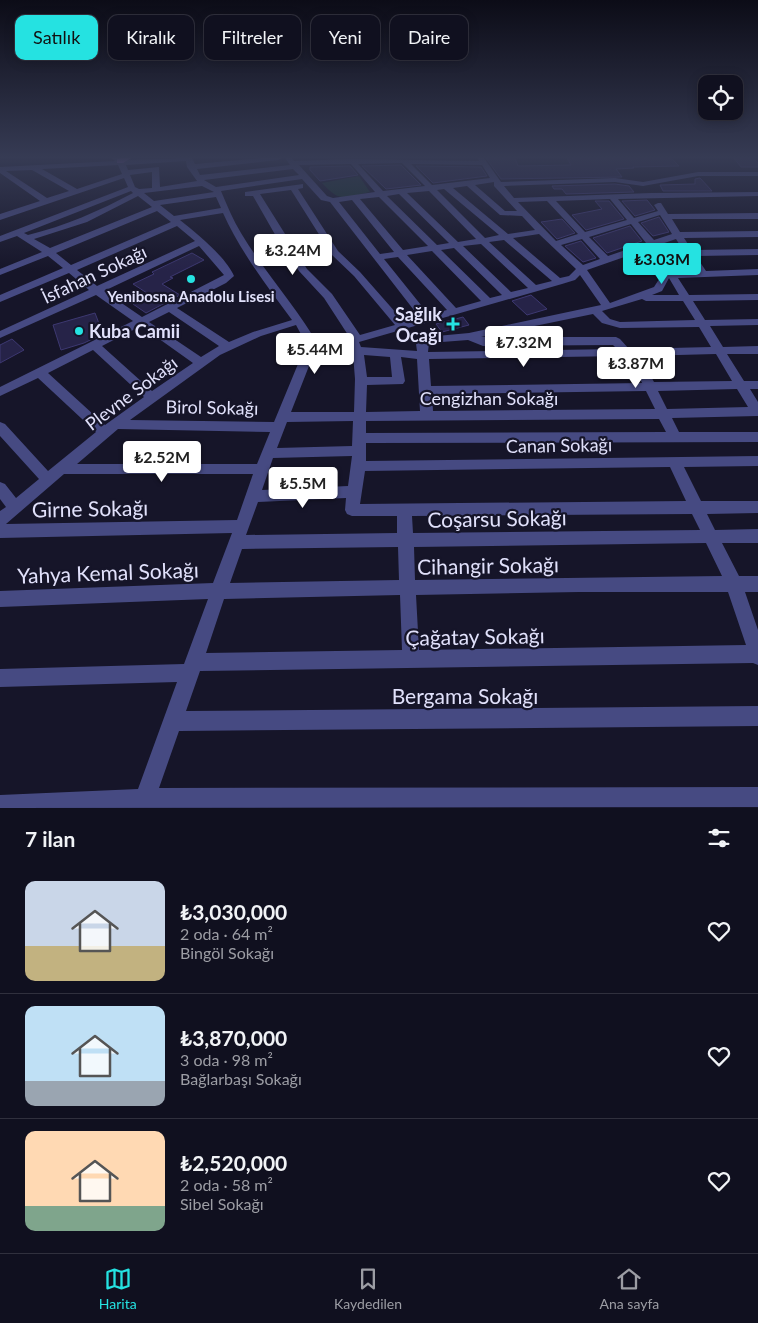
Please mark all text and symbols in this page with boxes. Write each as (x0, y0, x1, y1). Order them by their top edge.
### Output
chip: Satılık (15, 15, 98, 60)
chip: Kiralık (108, 15, 194, 60)
chip: Filtreler (204, 15, 301, 60)
chip: Yeni (311, 15, 380, 60)
chip: Daire (390, 15, 468, 60)
map controls (698, 75, 743, 120)
button: locate (698, 75, 743, 120)
pin: ₺3.24M (252, 234, 334, 276)
street label: İsfahan Sokağı (38, 240, 150, 308)
text: ₺3.24M (265, 240, 321, 259)
pin: ₺3.03M (621, 242, 703, 285)
text: ₺3.03M (634, 249, 690, 268)
marker: Yenibosna Anadolu Lisesi (185, 273, 197, 285)
place label: Yenibosna Anadolu Lisesi (106, 287, 275, 305)
place label: Sağlık Ocağı (395, 303, 442, 346)
marker: Sağlık Ocağı (446, 317, 460, 331)
place label: Kuba Camii (89, 320, 180, 342)
marker: Kuba Camii (73, 325, 85, 337)
pin: ₺7.32M (483, 326, 565, 368)
pin: ₺5.44M (274, 332, 356, 375)
text: ₺7.32M (496, 332, 552, 351)
text: ₺5.44M (287, 339, 343, 358)
pin: ₺3.87M (595, 346, 677, 389)
street label: Plevne Sokağı (81, 351, 181, 435)
text: ₺3.87M (608, 353, 664, 372)
street label: Cengizhan Sokağı (420, 387, 558, 409)
street label: Birol Sokağı (165, 395, 259, 419)
street label: Canan Sokağı (506, 433, 612, 457)
pin: ₺2.52M (121, 440, 203, 483)
text: ₺2.52M (134, 447, 190, 466)
pin: ₺5.5M (268, 466, 338, 509)
text: ₺5.5M (280, 473, 326, 492)
street label: Girne Sokağı (32, 494, 148, 522)
street label: Coşarsu Sokağı (427, 504, 567, 532)
street label: Cihangir Sokağı (417, 551, 559, 579)
street label: Yahya Kemal Sokağı (17, 556, 199, 588)
street label: Çağatay Sokağı (405, 622, 545, 650)
street label: Bergama Sokağı (392, 683, 538, 708)
icon: filters (705, 824, 733, 852)
text: 7 ilan (25, 826, 75, 851)
text: ₺3,030,000 (180, 899, 287, 924)
icon: home (65, 901, 125, 961)
icon: heart (705, 917, 733, 945)
text: 2 oda · 64 m² (180, 924, 273, 943)
text: Bingöl Sokağı (180, 943, 274, 962)
text: ₺3,870,000 (180, 1025, 287, 1050)
icon: home (65, 1026, 125, 1086)
icon: heart (705, 1042, 733, 1070)
text: 3 oda · 98 m² (180, 1050, 273, 1069)
text: Bağlarbaşı Sokağı (180, 1069, 302, 1088)
text: ₺2,520,000 (180, 1150, 287, 1175)
icon: home (65, 1151, 125, 1211)
icon: heart (705, 1167, 733, 1195)
text: 2 oda · 58 m² (180, 1175, 273, 1194)
text: Sibel Sokağı (180, 1194, 264, 1213)
tab: Harita (99, 1265, 137, 1312)
tab: Kaydedilen (334, 1265, 402, 1312)
tab: Ana sayfa (600, 1265, 659, 1312)

